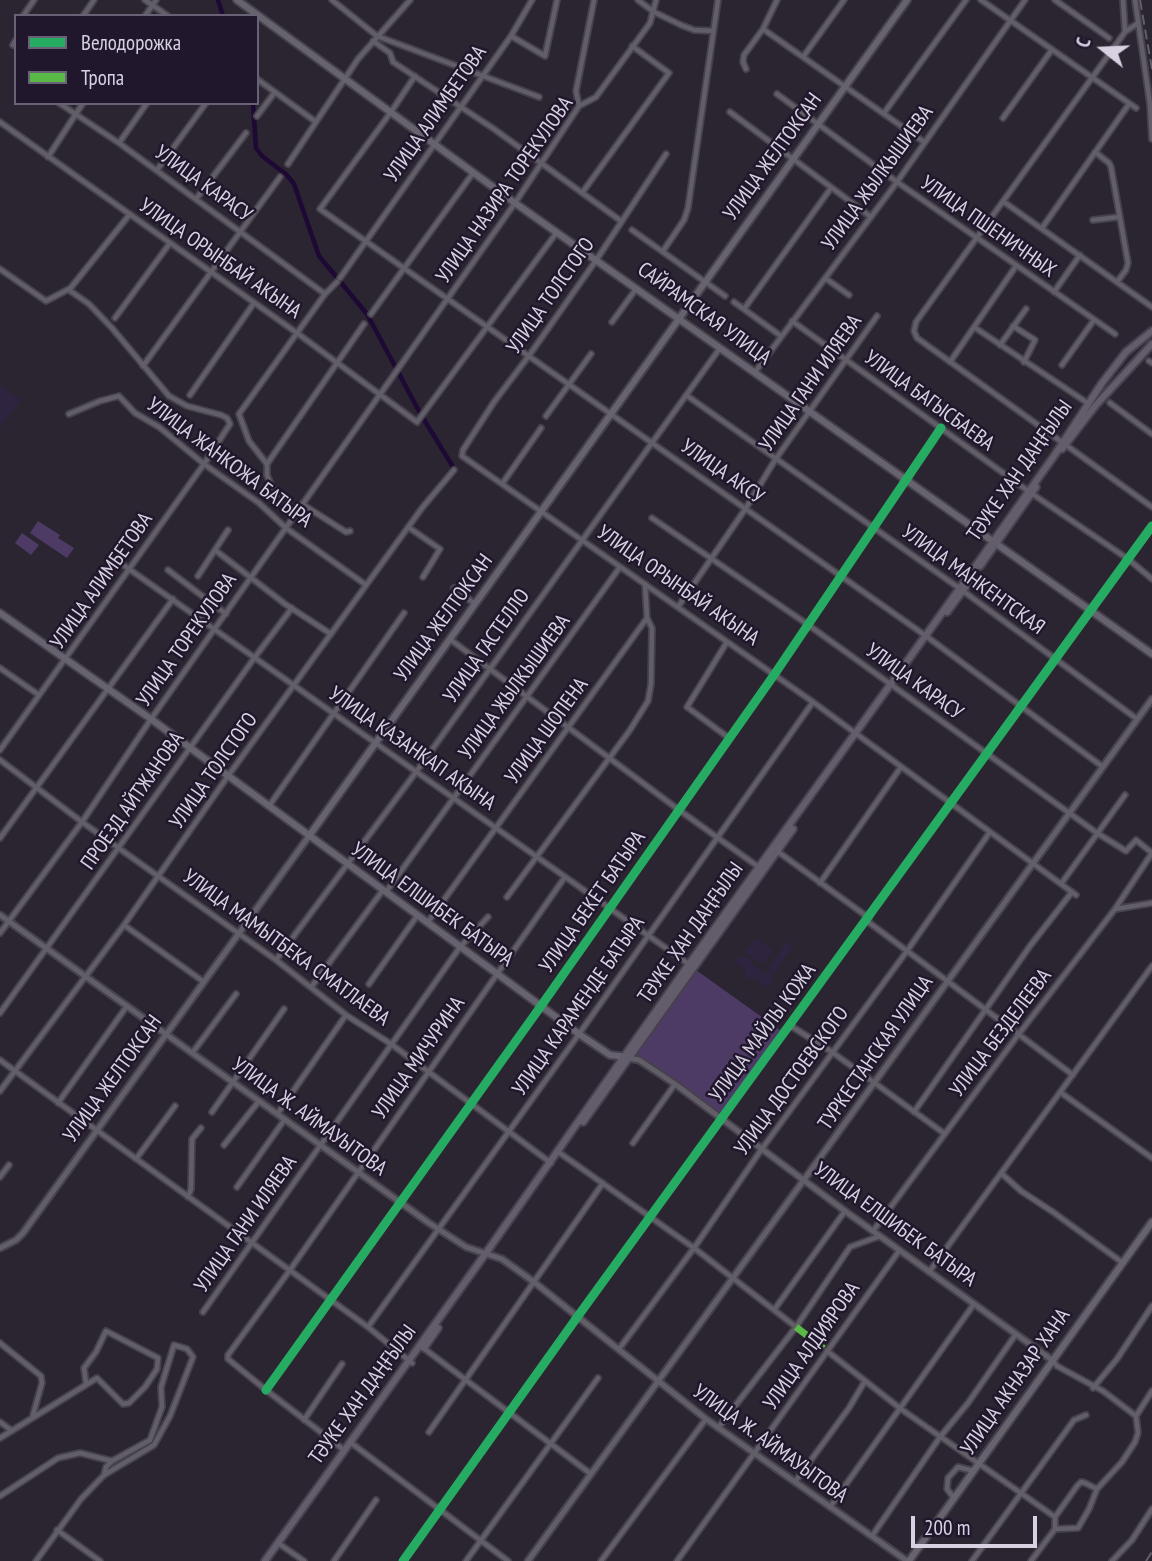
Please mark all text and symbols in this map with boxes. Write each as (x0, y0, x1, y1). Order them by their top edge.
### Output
legend (14, 14, 259, 105)
north arrow (1068, 14, 1138, 84)
text: Велодорожка (81, 29, 181, 56)
text: С (1070, 35, 1096, 50)
street label: УЛИЦА АЛИМБЕТОВА (380, 41, 492, 187)
text: Тропа (81, 64, 124, 91)
street label: УЛИЦА ЖЕЛТОКСАН (718, 89, 828, 225)
street label: УЛИЦА НАЗИРА ТОРЕКУЛОВА (431, 92, 579, 288)
street label: УЛИЦА ЖЫЛКЫШИЕВА (817, 101, 939, 255)
street label: УЛИЦА КАРАСУ (150, 140, 256, 228)
street label: УЛИЦА ПШЕНИЧНЫХ (915, 171, 1061, 283)
street label: УЛИЦА ОРЫНБАЙ АКЫНА (134, 194, 306, 324)
street label: УЛИЦА ТОЛСТОГО (502, 233, 600, 359)
street label: САЙРАМСКАЯ УЛИЦА (632, 257, 776, 371)
street label: УЛИЦА ГАНИ ИЛЯЕВА (755, 310, 867, 456)
street label: УЛИЦА БАГЫСБАЕВА (859, 345, 999, 457)
street label: УЛИЦА ЖАНКОЖА БАТЫРА (141, 393, 317, 533)
street label: ТӘУКЕ ХАН ДАҢҒЫЛЫ (962, 396, 1078, 546)
street label: УЛИЦА АКСУ (676, 434, 768, 510)
street label: УЛИЦА АЛИМБЕТОВА (46, 508, 158, 654)
street label: УЛИЦА МАНКЕНТСКАЯ (897, 520, 1049, 640)
street label: УЛИЦА ОРЫНБАЙ АКЫНА (592, 521, 764, 651)
street label: УЛИЦА ЖЕЛТОКСАН (389, 550, 499, 686)
street label: УЛИЦА ТОРЕКУЛОВА (132, 568, 242, 712)
street label: УЛИЦА ГАСТЕЛЛО (439, 584, 535, 708)
street label: УЛИЦА ЖЫЛКЫШИЕВА (454, 610, 576, 764)
street label: УЛИЦА КАРАСУ (861, 638, 967, 726)
street label: УЛИЦА ШОПЕНА (500, 673, 594, 789)
street label: УЛИЦА КАЗАНКАП АКЫНА (324, 682, 500, 816)
street label: УЛИЦА ТОЛСТОГО (165, 708, 263, 834)
street label: ПРОЕЗД АЙТЖАНОВА (76, 727, 190, 875)
street label: УЛИЦА БЕКЕТ БАТЫРА (535, 826, 651, 978)
street label: УЛИЦА ЕЛШИБЕК БАТЫРА (346, 838, 518, 972)
street label: ТӘУКЕ ХАН ДАҢҒЫЛЫ (633, 858, 749, 1008)
street label: УЛИЦА МАМЫТБЕКА СМАТЛАЕВА (178, 864, 394, 1032)
street label: УЛИЦА КАРАМЕНДЕ БАТЫРА (508, 911, 650, 1101)
street label: УЛИЦА МАЙЛЫ КОЖА (704, 959, 822, 1107)
street label: УЛИЦА БЕЗДЕЛЕЕВА (945, 964, 1057, 1102)
street label: ТУРКЕСТАНСКАЯ УЛИЦА (813, 971, 939, 1135)
street label: УЛИЦА МИЧУРИНА (367, 992, 471, 1124)
street label: УЛИЦА ДОСТОЕВСКОГО (730, 1002, 854, 1160)
street label: УЛИЦА ЖЕЛТОКСАН (58, 1011, 168, 1147)
street label: УЛИЦА Ж. АЙМАУЫТОВА (227, 1052, 391, 1182)
street label: УЛИЦА ГАНИ ИЛЯЕВА (190, 1151, 302, 1297)
street label: УЛИЦА ЕЛШИБЕК БАТЫРА (809, 1158, 981, 1292)
street label: УЛИЦА АЛДИЯРОВА (759, 1277, 865, 1415)
street label: УЛИЦА АКНАЗАР ХАНА (956, 1304, 1076, 1460)
street label: ТӘУКЕ ХАН ДАҢҒЫЛЫ (304, 1320, 422, 1470)
street label: УЛИЦА Ж. АЙМАУЫТОВА (688, 1379, 852, 1509)
scale bar (914, 1502, 1040, 1546)
text: 200 m (924, 1514, 970, 1541)

